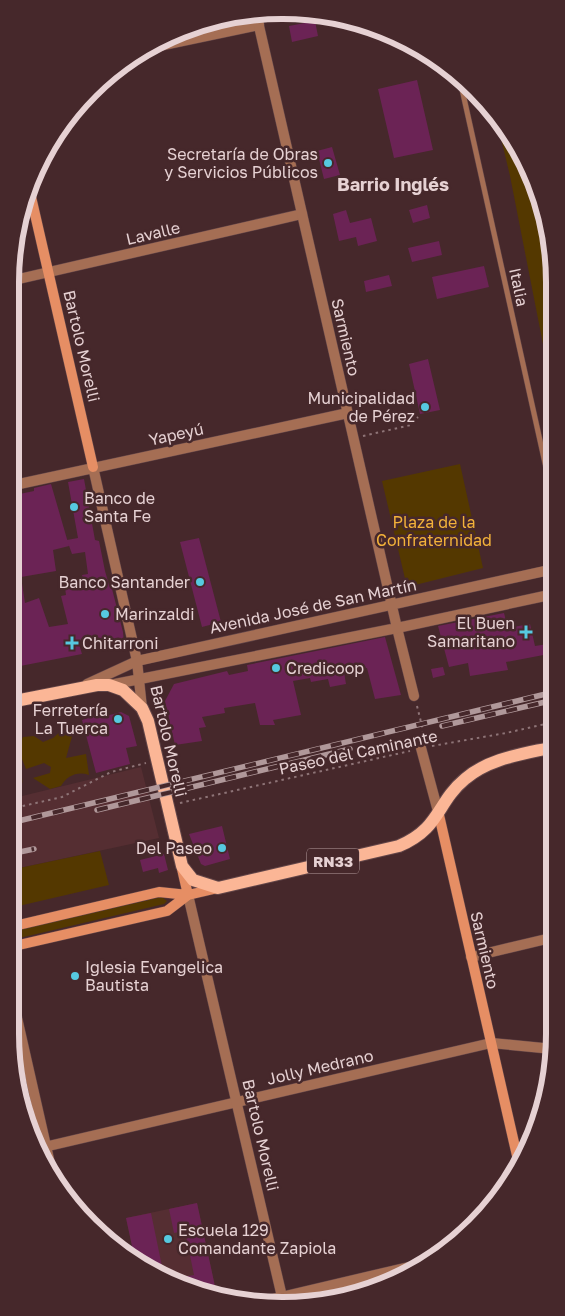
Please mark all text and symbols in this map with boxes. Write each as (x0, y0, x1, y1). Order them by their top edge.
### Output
place label: Secretaría de Obras y Servicios Públicos (164, 144, 318, 182)
marker: Secretaría de Obras y Servicios Públicos (322, 157, 334, 169)
district label: Barrio Inglés (337, 173, 449, 195)
street label: Lavalle (124, 217, 182, 249)
street label: Italia (505, 266, 533, 308)
street label: Bartolo Morelli (59, 288, 105, 404)
street label: Sarmiento (327, 296, 365, 378)
place label: Municipalidad de Pérez (307, 388, 415, 426)
marker: Municipalidad de Pérez (419, 401, 431, 413)
street label: Yapeyú (147, 418, 205, 450)
place label: Banco de Santa Fe (84, 488, 155, 526)
marker: Banco de Santa Fe (68, 501, 80, 513)
park label: Plaza de la Confraternidad (376, 512, 492, 550)
place label: Banco Santander (58, 572, 190, 592)
street label: Avenida José de San Martín (208, 574, 418, 638)
marker: Banco Santander (194, 576, 206, 588)
place label: Marinzaldi (115, 604, 194, 624)
marker: Marinzaldi (99, 608, 111, 620)
place label: El Buen Samaritano (427, 613, 515, 651)
marker: El Buen Samaritano (519, 625, 533, 639)
place label: Chitarroni (82, 633, 159, 653)
marker: Chitarroni (66, 637, 78, 649)
place label: Credicoop (286, 658, 364, 678)
marker: Credicoop (270, 662, 282, 674)
street label: Bartolo Morelli (146, 683, 192, 799)
place label: Ferretería La Tuerca (33, 700, 108, 738)
marker: Ferretería La Tuerca (112, 713, 124, 725)
street label: Paseo del Caminante (277, 725, 439, 779)
place label: Del Paseo (136, 838, 212, 858)
marker: Del Paseo (216, 842, 228, 854)
road number: RN33 (307, 848, 359, 874)
street label: Sarmiento (466, 909, 504, 991)
place label: Iglesia Evangelica Bautista (85, 957, 223, 995)
marker: Iglesia Evangelica Bautista (69, 970, 81, 982)
street label: Jolly Medrano (265, 1045, 375, 1089)
street label: Bartolo Morelli (238, 1077, 284, 1193)
place label: Escuela 129 Comandante Zapiola (178, 1220, 336, 1258)
marker: Escuela 129 Comandante Zapiola (162, 1233, 174, 1245)

